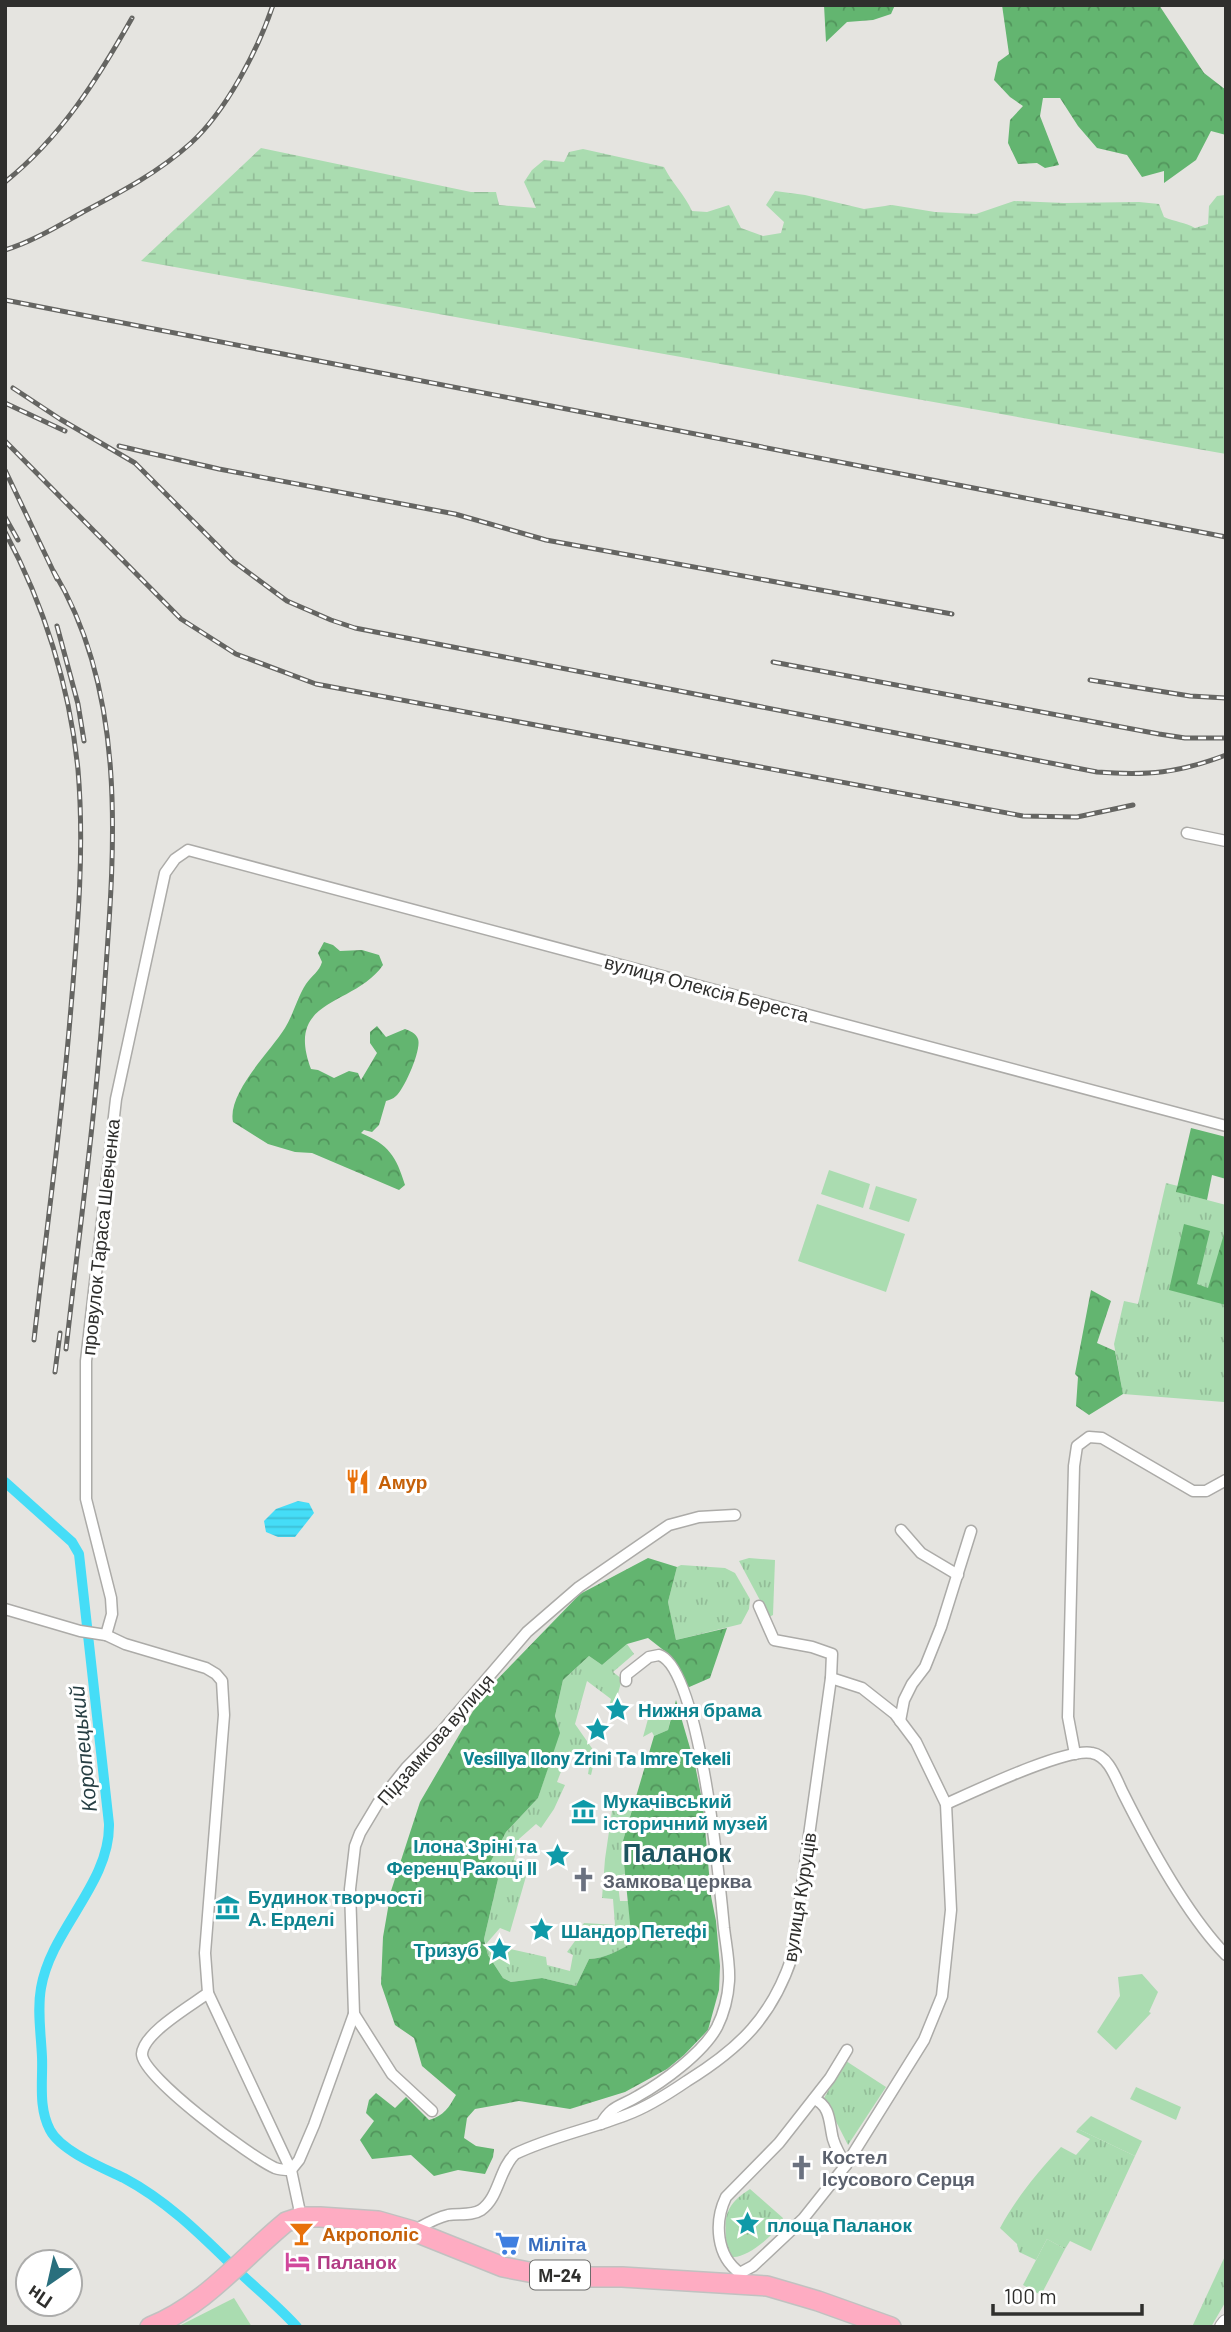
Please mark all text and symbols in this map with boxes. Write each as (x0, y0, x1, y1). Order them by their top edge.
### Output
street label: вулиця Олексія Береста (602, 950, 812, 1026)
street label: провулок Тараса Шевченка (76, 1117, 124, 1357)
restaurant icon: Амур (344, 1467, 372, 1495)
place label: Амур (378, 1470, 427, 1493)
street label: Підзамкова вулиця (372, 1669, 498, 1809)
water label: Коропецький (63, 1684, 101, 1813)
place icon: Нижня брама (604, 1695, 632, 1723)
place label: Нижня брама (638, 1698, 762, 1721)
place icon: Vesillya Ilony Zrini Ta Imre Tekeli (583, 1715, 611, 1743)
place label: Vesillya Ilony Zrini Ta Imre Tekeli (463, 1746, 731, 1769)
place label: Мукачівський історичний музей (603, 1789, 768, 1834)
museum icon: Мукачівський історичний музей (569, 1797, 597, 1825)
street label: вулиця Куруців (777, 1831, 821, 1963)
place label: Ілона Зріні та Ференц Ракоці II (386, 1834, 537, 1879)
district label: Паланок (623, 1836, 732, 1867)
place icon: Ілона Зріні та Ференц Ракоці II (543, 1842, 571, 1870)
church icon: Замкова церква (569, 1866, 597, 1894)
place label: Замкова церква (603, 1869, 752, 1892)
place label: Будинок творчості А. Ерделі (248, 1885, 423, 1930)
museum icon: Будинок творчості А. Ерделі (214, 1893, 242, 1921)
place icon: Шандор Петефі (527, 1916, 555, 1944)
place label: Шандор Петефі (561, 1919, 707, 1942)
place icon: Тризуб (485, 1935, 513, 1963)
place label: Тризуб (414, 1938, 479, 1961)
place label: Костел Ісусового Серця (822, 2145, 975, 2190)
church icon: Костел Ісусового Серця (788, 2153, 816, 2181)
place icon: площа Паланок (733, 2210, 761, 2238)
place label: площа Паланок (767, 2213, 912, 2236)
bar icon: Акрополіс (288, 2219, 316, 2247)
place label: Акрополіс (322, 2222, 419, 2245)
supermarket icon: Міліта (494, 2229, 522, 2257)
place label: Міліта (528, 2232, 587, 2255)
hotel icon: Паланок (283, 2247, 311, 2275)
north arrow (14, 2248, 84, 2318)
place label: Паланок (317, 2250, 397, 2273)
road number: М-24 (530, 2260, 590, 2290)
scale bar (993, 2272, 1142, 2316)
text: Пн (22, 2281, 56, 2314)
text: 100 m (1004, 2283, 1057, 2308)

